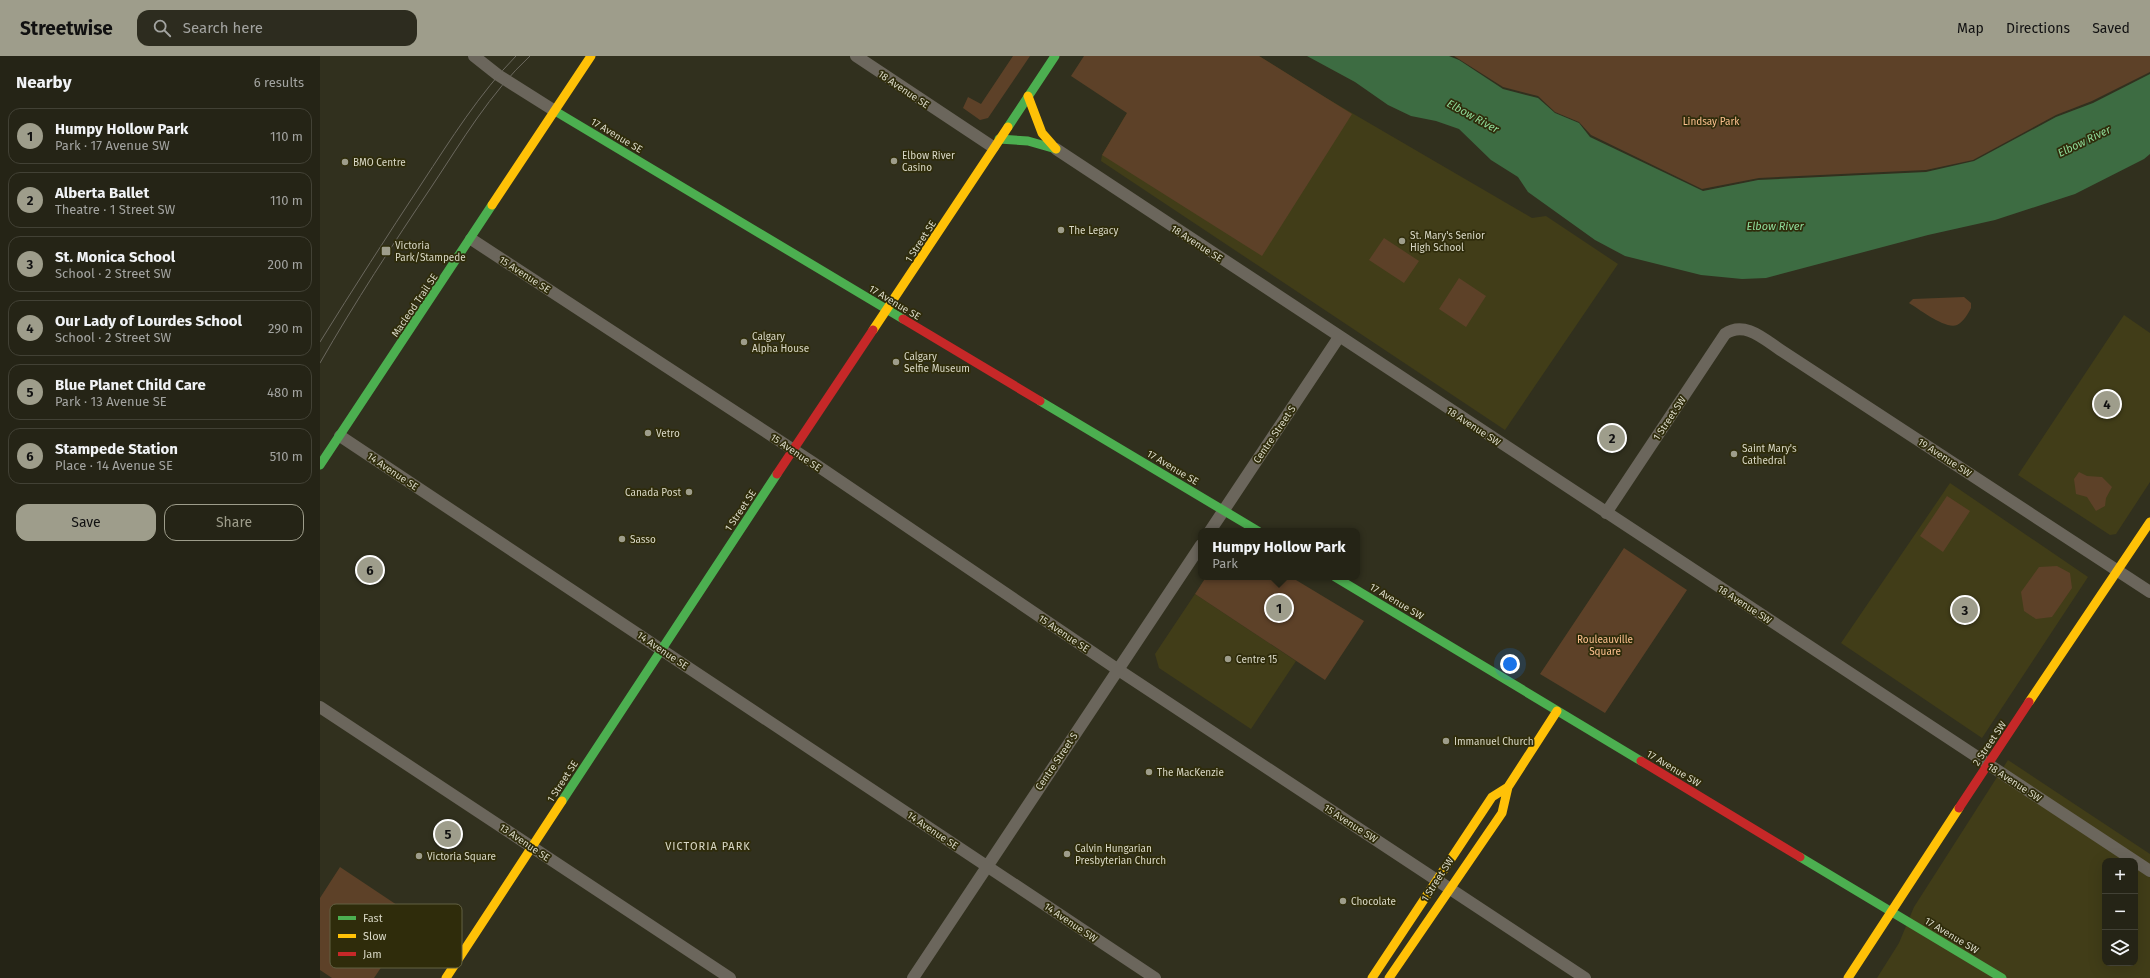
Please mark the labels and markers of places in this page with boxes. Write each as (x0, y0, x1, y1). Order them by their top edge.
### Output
place label: Elbow River Casino (902, 150, 955, 174)
marker: Elbow River Casino (889, 156, 899, 166)
marker: BMO Centre (340, 157, 350, 167)
place label: BMO Centre (353, 157, 406, 169)
marker: The Legacy (1056, 225, 1066, 235)
place label: The Legacy (1069, 225, 1119, 237)
place label: St. Mary's Senior High School (1410, 230, 1485, 254)
marker: St. Mary's Senior High School (1397, 236, 1407, 246)
place label: Victoria Park/Stampede (395, 240, 466, 264)
marker: Victoria Park/Stampede (380, 245, 392, 257)
place label: Calgary Alpha House (752, 331, 809, 355)
marker: Calgary Alpha House (739, 337, 749, 347)
place label: Calgary Selfie Museum (904, 351, 970, 375)
marker: Calgary Selfie Museum (891, 357, 901, 367)
pin: 4 (2094, 389, 2120, 419)
pin: 2 (1599, 423, 1625, 453)
marker: Vetro (643, 428, 653, 438)
place label: Vetro (656, 428, 680, 440)
place label: Saint Mary's Cathedral (1742, 443, 1797, 467)
marker: Saint Mary's Cathedral (1729, 449, 1739, 459)
place label: Canada Post (625, 487, 681, 499)
marker: Canada Post (684, 487, 694, 497)
marker: Sasso (617, 534, 627, 544)
place label: Sasso (630, 534, 656, 546)
pin: 6 (357, 555, 383, 585)
pin: 1 (1266, 593, 1292, 623)
pin: 3 (1952, 595, 1978, 625)
marker: Centre 15 (1223, 654, 1233, 664)
place label: Centre 15 (1236, 654, 1277, 666)
marker: Immanuel Church (1441, 736, 1451, 746)
place label: Immanuel Church (1454, 736, 1534, 748)
marker: The MacKenzie (1144, 767, 1154, 777)
place label: The MacKenzie (1157, 767, 1224, 779)
pin: 5 (435, 819, 461, 849)
place label: Calvin Hungarian Presbyterian Church (1075, 843, 1166, 867)
marker: Calvin Hungarian Presbyterian Church (1062, 849, 1072, 859)
marker: Victoria Square (414, 851, 424, 861)
place label: Victoria Square (427, 851, 496, 863)
marker: Chocolate (1338, 896, 1348, 906)
place label: Chocolate (1351, 896, 1396, 908)

